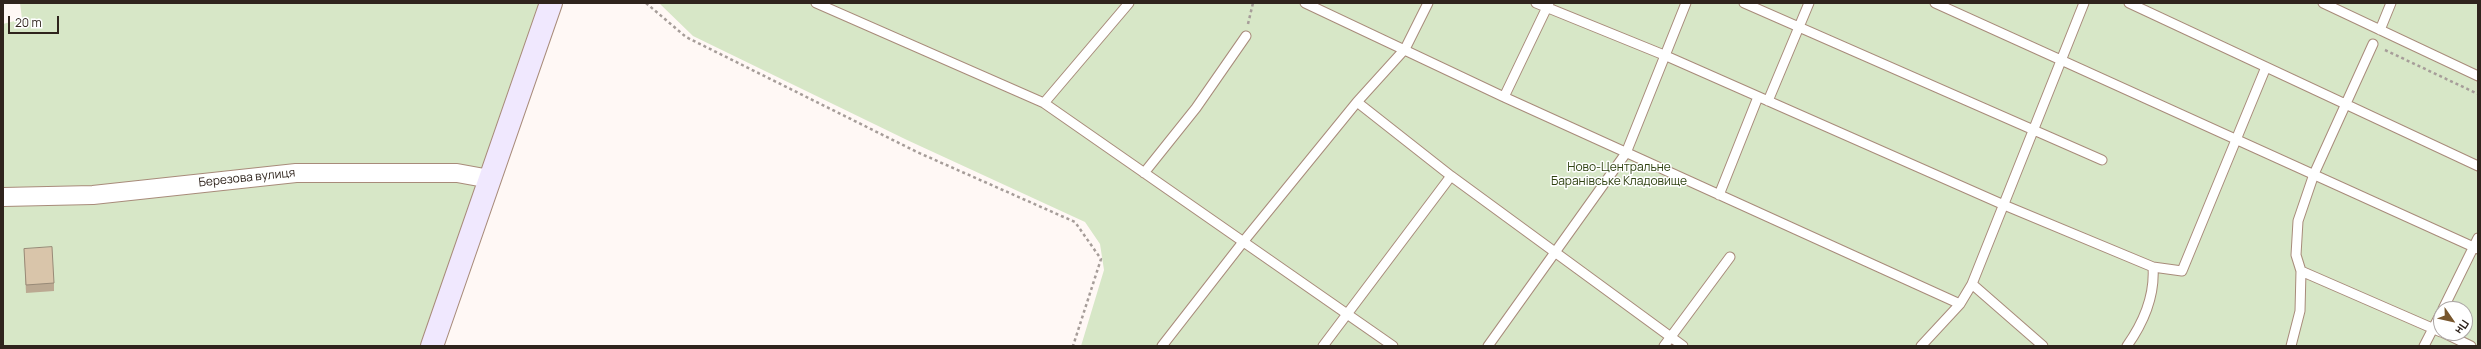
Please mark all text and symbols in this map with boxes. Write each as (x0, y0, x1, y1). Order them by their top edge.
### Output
scale bar (10, 8, 61, 34)
text: 20 m (15, 14, 42, 31)
park label: Ново-Центральне Баранівське Кладовище (1551, 161, 1687, 189)
street label: Березова вулиця (198, 166, 296, 190)
north arrow (2433, 301, 2473, 341)
text: Пн (2452, 317, 2473, 338)

